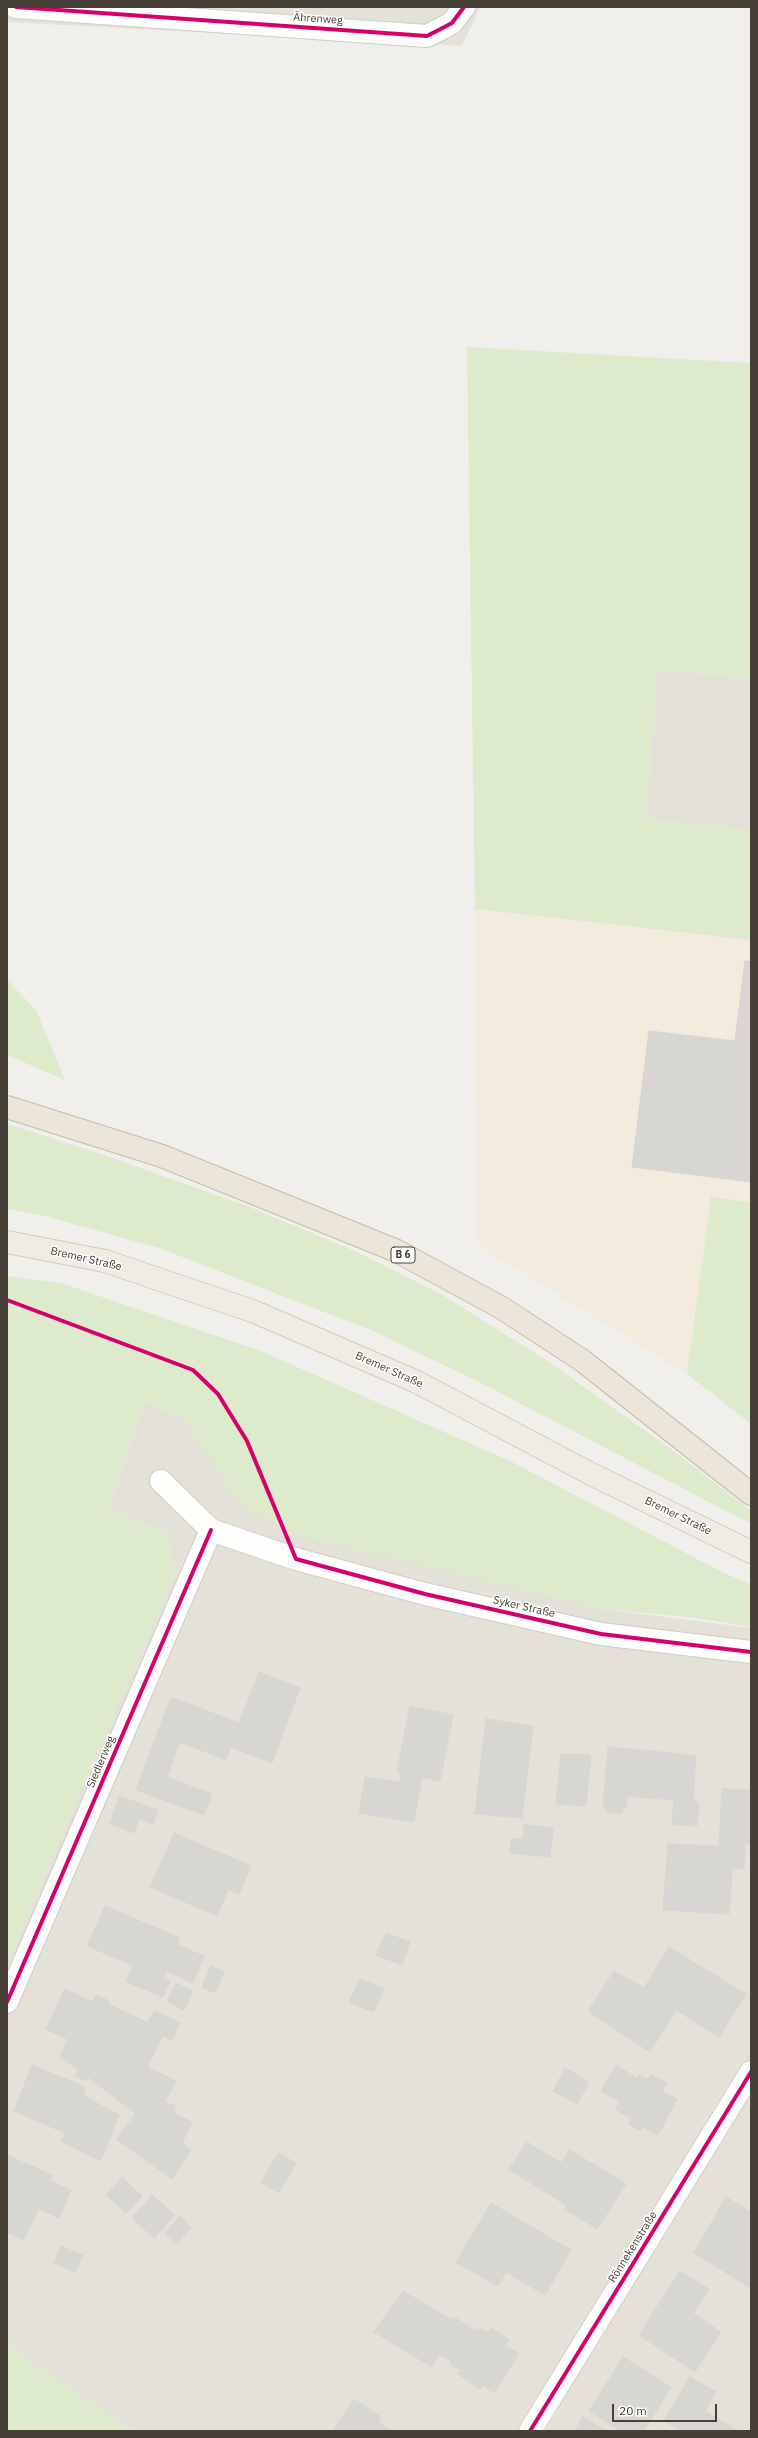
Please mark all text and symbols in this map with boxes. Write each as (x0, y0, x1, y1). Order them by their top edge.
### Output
street label: Ährenweg (293, 11, 343, 27)
street label: Bremer Straße (49, 1244, 123, 1274)
road number: B 6 (391, 1247, 415, 1263)
street label: Bremer Straße (353, 1349, 425, 1391)
street label: Bremer Straße (642, 1494, 714, 1538)
street label: Syker Straße (492, 1593, 556, 1621)
street label: Siedlerweg (84, 1734, 118, 1790)
street label: Rönnekenstraße (606, 2209, 660, 2285)
scale bar (614, 2396, 719, 2422)
text: 20 m (619, 2403, 647, 2418)

